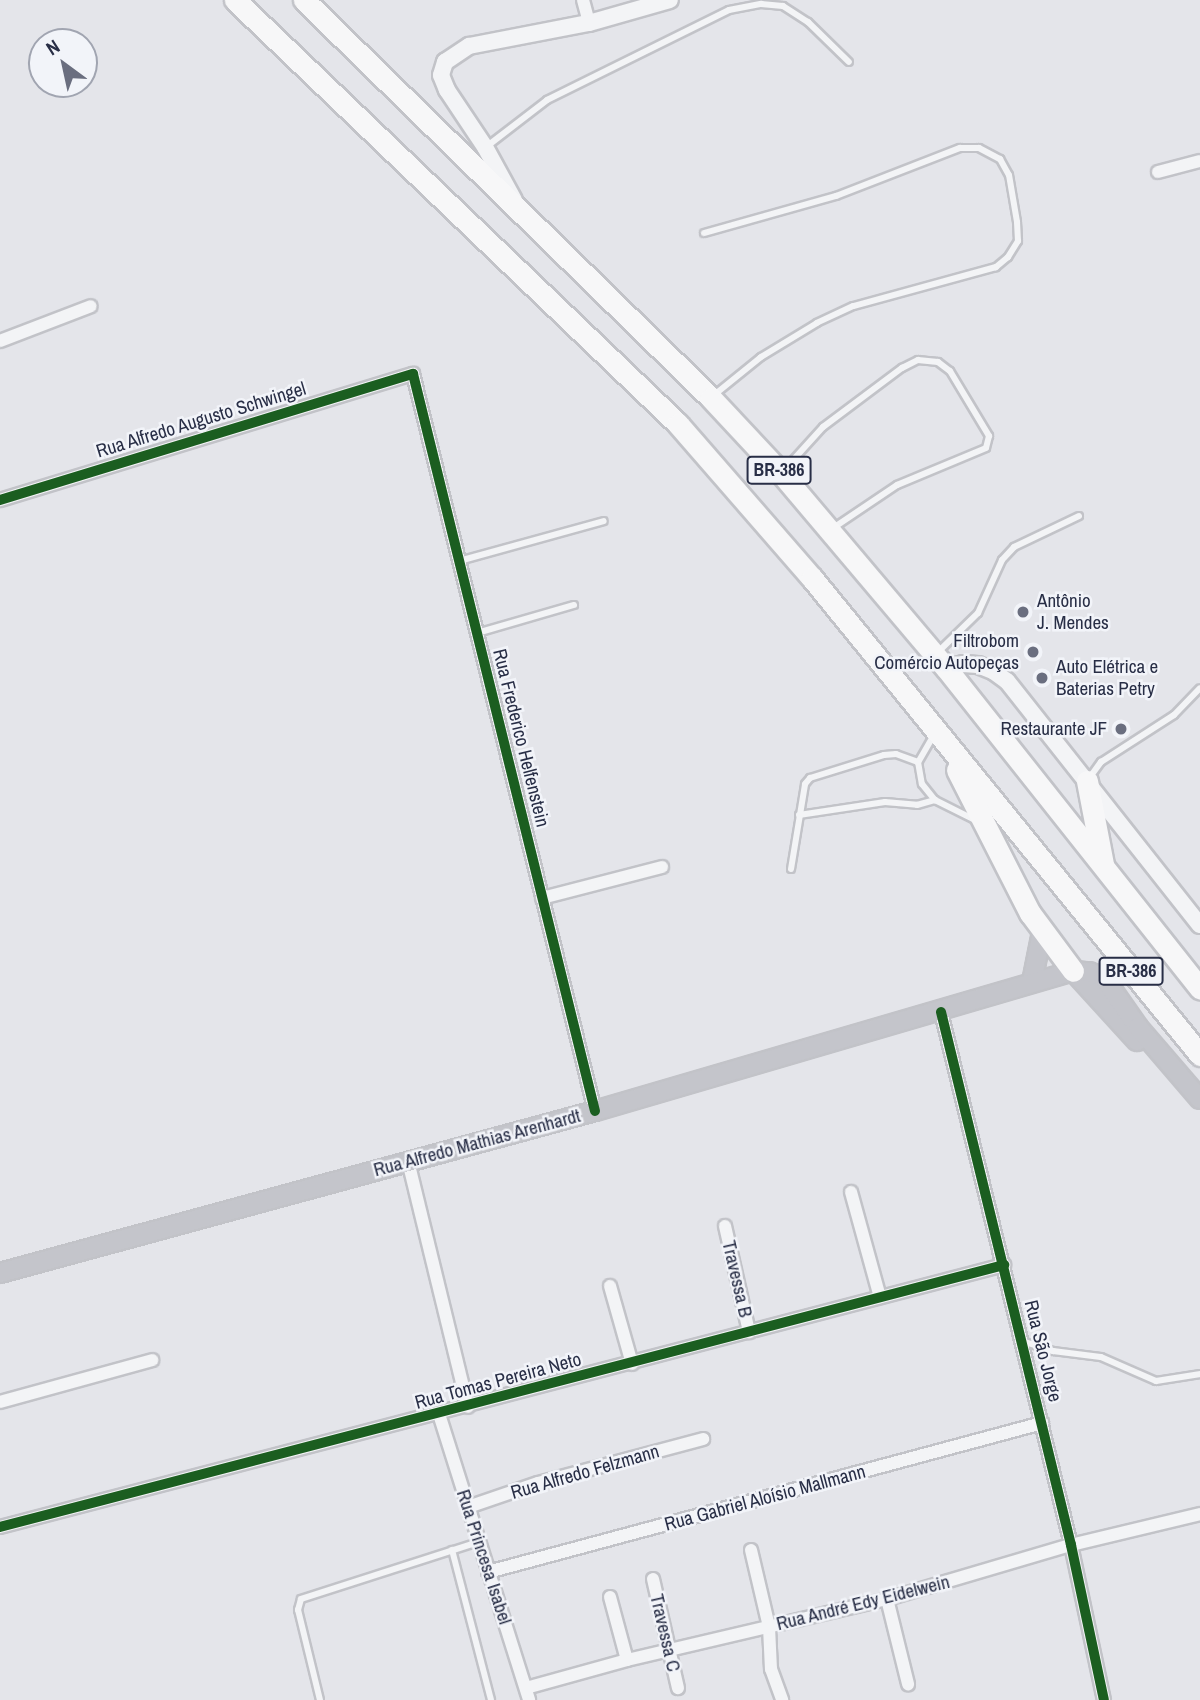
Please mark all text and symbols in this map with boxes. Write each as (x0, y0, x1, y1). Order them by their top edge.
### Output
north arrow (28, 28, 98, 98)
text: N (41, 33, 64, 61)
street label: Rua Alfredo Augusto Schwingel (92, 377, 310, 463)
road number: BR-386 (746, 456, 812, 484)
place label: Antônio J. Mendes (1037, 590, 1109, 634)
marker: Antônio J. Mendes (1015, 604, 1031, 620)
place label: Filtrobom Comércio Autopeças (874, 630, 1019, 674)
marker: Filtrobom Comércio Autopeças (1025, 644, 1041, 660)
street label: Rua Frederico Helfenstein (488, 647, 554, 829)
place label: Auto Elétrica e Baterias Petry (1056, 656, 1158, 700)
marker: Auto Elétrica e Baterias Petry (1034, 670, 1050, 686)
place label: Restaurante JF (1000, 718, 1107, 740)
marker: Restaurante JF (1113, 721, 1129, 737)
road number: BR-386 (1098, 956, 1164, 986)
street label: Rua Alfredo Mathias Arenhardt (370, 1104, 584, 1182)
street label: Travessa B (717, 1238, 757, 1320)
street label: Rua São Jorge (1019, 1298, 1067, 1404)
street label: Rua Tomas Pereira Neto (412, 1348, 584, 1414)
street label: Rua Alfredo Felzmann (508, 1440, 662, 1504)
street label: Rua Gabriel Aloísio Mallmann (662, 1460, 868, 1536)
street label: Rua Princesa Isabel (451, 1487, 517, 1627)
street label: Rua André Edy Eidelwein (774, 1570, 952, 1636)
street label: Travessa C (645, 1592, 685, 1674)

